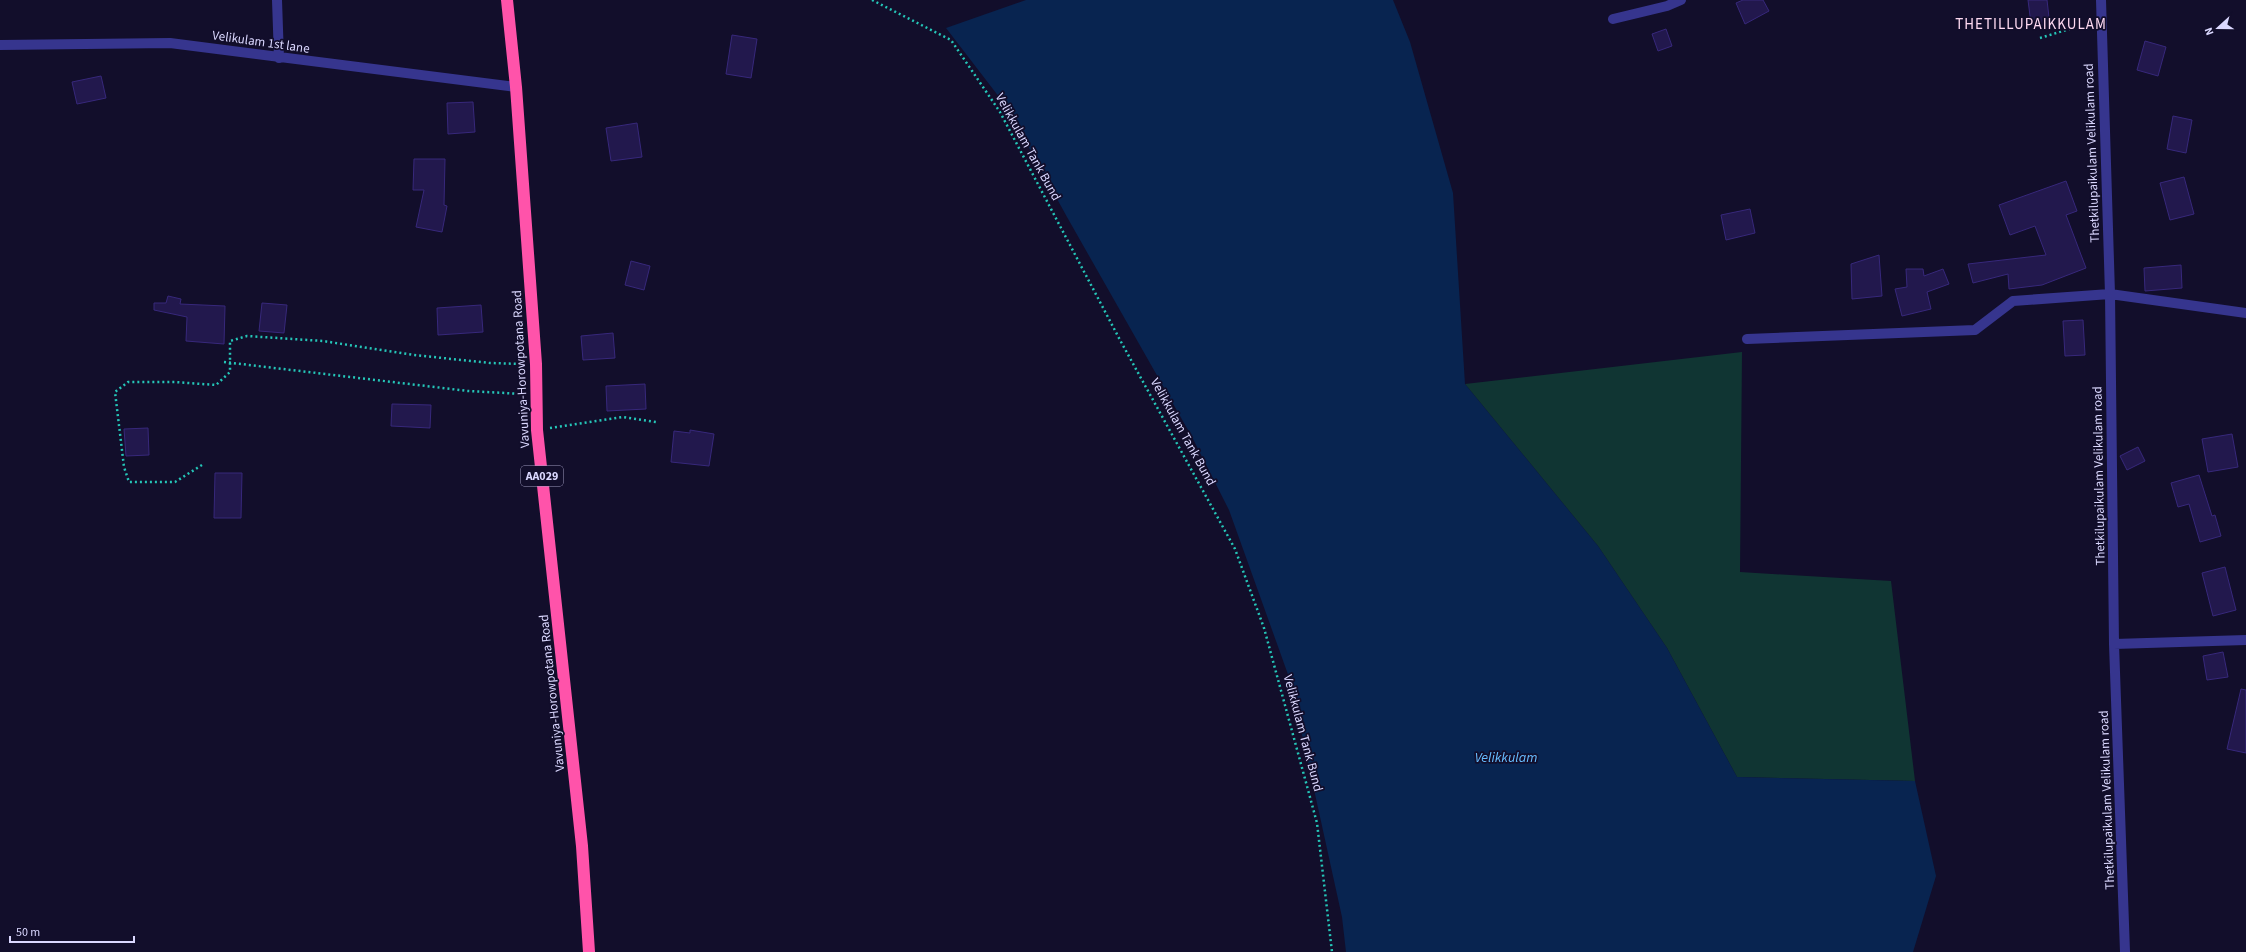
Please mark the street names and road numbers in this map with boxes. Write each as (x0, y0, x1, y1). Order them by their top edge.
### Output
street label: Velikulam 1st lane (211, 26, 311, 58)
street label: Thetkilupaikulam Velikulam road (2080, 63, 2104, 243)
street label: Velikkulam Tank Bund (991, 90, 1065, 204)
street label: Vavuniya-Horowpotana Road (508, 290, 534, 448)
street label: Velikkulam Tank Bund (1146, 375, 1220, 489)
street label: Thetkilupaikulam Velikulam road (2088, 386, 2110, 566)
road number: AA029 (521, 466, 563, 486)
street label: Vavuniya-Horowpotana Road (535, 614, 569, 772)
street label: Velikkulam Tank Bund (1279, 673, 1327, 793)
street label: Thetkilupaikulam Velikulam road (2095, 710, 2119, 890)

